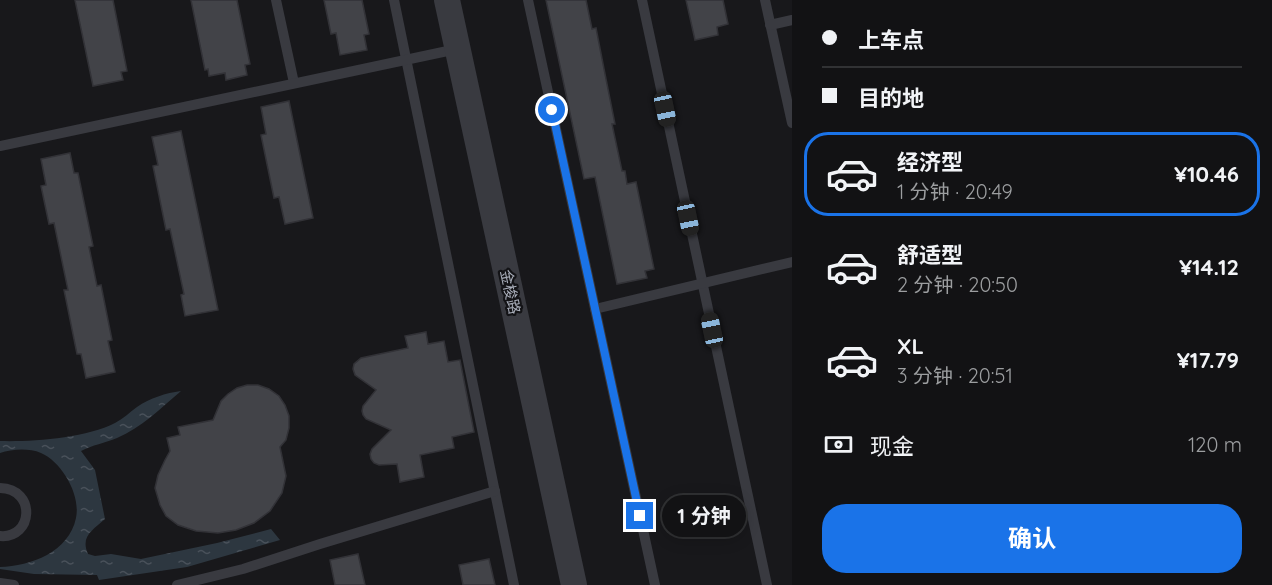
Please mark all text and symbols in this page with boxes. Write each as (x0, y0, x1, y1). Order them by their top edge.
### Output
text: 上车点 (858, 26, 924, 54)
text: 目的地 (858, 84, 924, 112)
car (652, 90, 678, 128)
route start (538, 96, 565, 123)
icon: car (825, 147, 879, 201)
text: 经济型 (897, 148, 963, 176)
text: ¥10.46 (1174, 160, 1239, 188)
text: 1 分钟 · 20:49 (897, 179, 1013, 204)
car (675, 199, 701, 237)
icon: car (825, 240, 879, 294)
text: 舒适型 (897, 241, 963, 269)
text: ¥14.12 (1179, 253, 1239, 281)
street label: 金梭路 (497, 268, 524, 316)
text: 2 分钟 · 20:50 (897, 272, 1018, 297)
car (699, 311, 725, 349)
text: XL (897, 332, 924, 360)
icon: car (825, 333, 879, 387)
text: ¥17.79 (1177, 346, 1239, 374)
text: 3 分钟 · 20:51 (897, 363, 1013, 388)
icon: cash (822, 428, 855, 461)
text: 现金 (870, 432, 914, 460)
text: 120 m (1188, 432, 1242, 457)
callout: 1 分钟 (661, 495, 745, 537)
route end (626, 502, 653, 529)
text: 1 分钟 (677, 503, 731, 528)
button: 确认 (822, 504, 1242, 573)

